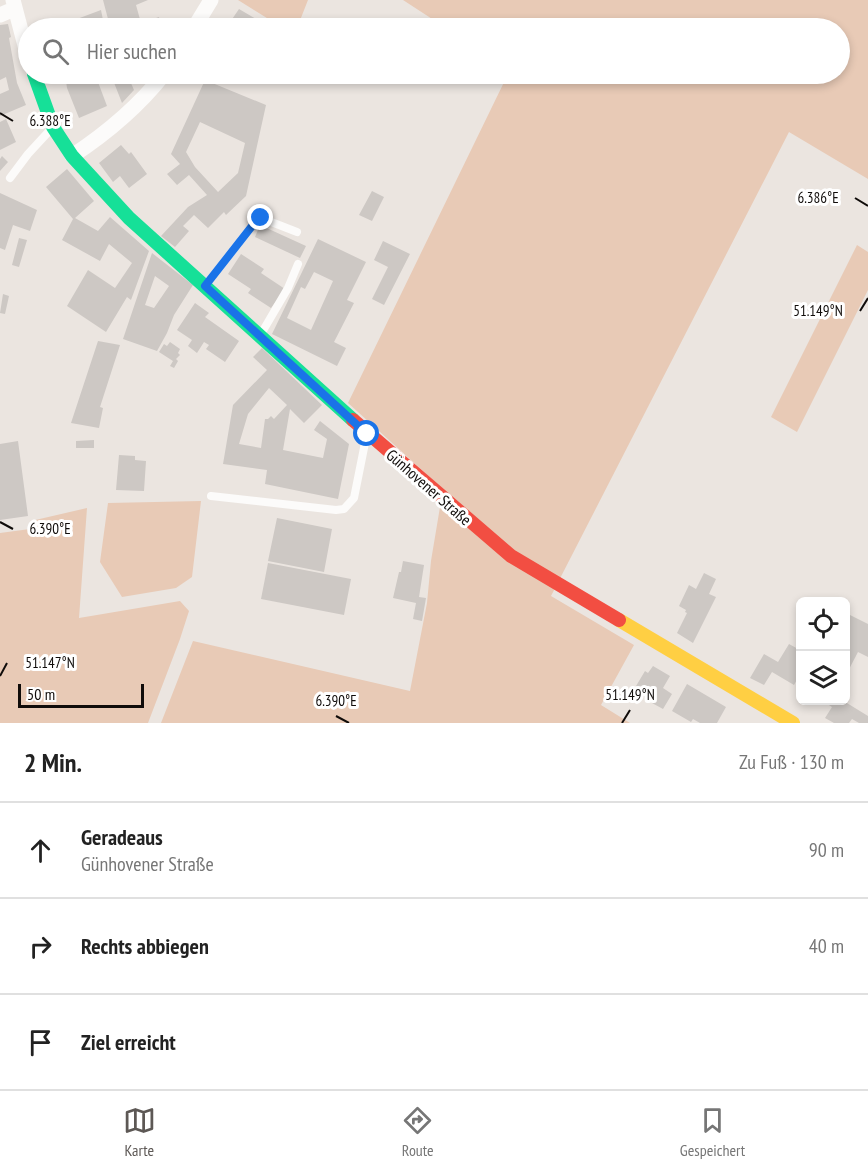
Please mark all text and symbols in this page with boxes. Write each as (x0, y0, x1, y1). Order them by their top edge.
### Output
search box (18, 18, 850, 84)
icon: search (39, 35, 72, 68)
text: Hier suchen (87, 37, 177, 65)
text: 6.388°E (29, 111, 71, 130)
text: 6.386°E (797, 188, 839, 207)
route end (247, 204, 273, 230)
text: 51.149°N (793, 301, 843, 320)
route start (353, 420, 379, 446)
street label: Günhovener Straße (382, 445, 476, 529)
text: 6.390°E (29, 519, 71, 538)
map controls (796, 597, 850, 705)
button: locate (796, 597, 850, 651)
button: layers (796, 651, 850, 705)
text: 51.147°N (25, 653, 75, 672)
scale bar (18, 681, 144, 708)
text: 50 m (27, 684, 55, 704)
text: 51.149°N (605, 685, 655, 704)
text: 6.390°E (315, 691, 357, 710)
text: 2 Min. (24, 746, 82, 779)
text: Zu Fuß · 130 m (739, 749, 844, 775)
text: Geradeaus (81, 823, 163, 851)
icon: ahead (24, 834, 57, 867)
text: 90 m (809, 837, 844, 863)
text: Günhovener Straße (81, 851, 214, 877)
icon: right (24, 930, 57, 963)
text: Rechts abbiegen (81, 932, 209, 960)
text: 40 m (809, 933, 844, 959)
icon: arrive (24, 1026, 57, 1059)
text: Ziel erreicht (81, 1028, 176, 1056)
tab: Karte (123, 1104, 156, 1160)
tab: Route (401, 1104, 434, 1160)
tab: Gespeichert (680, 1104, 745, 1160)

